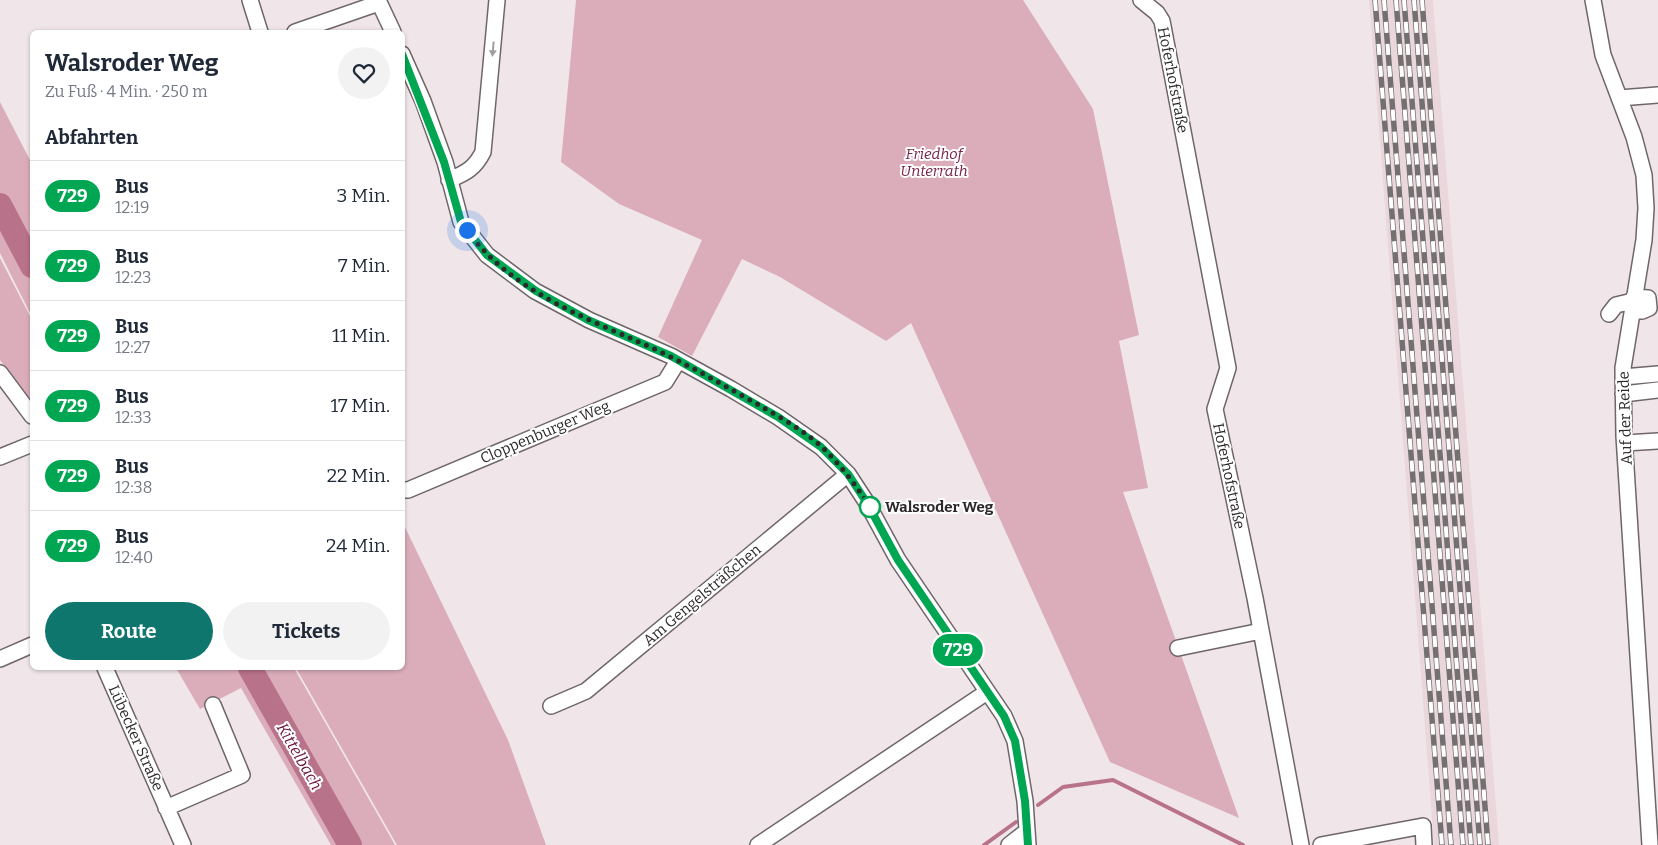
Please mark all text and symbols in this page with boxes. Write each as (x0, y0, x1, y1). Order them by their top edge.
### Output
street label: Hoferhofstraße (1154, 25, 1192, 135)
one-way arrow (489, 41, 497, 57)
button: heart (338, 47, 390, 99)
text: Walsroder Weg (45, 49, 218, 77)
text: Zu Fuß · 4 Min. · 250 m (45, 82, 208, 101)
text: Abfahrten (45, 126, 138, 149)
park label: Friedhof Unterrath (900, 145, 968, 180)
text: Bus (115, 175, 149, 198)
text: 3 Min. (337, 184, 390, 207)
text: 729 (57, 185, 88, 207)
text: 12:19 (115, 198, 149, 217)
your location (455, 218, 480, 243)
text: Bus (115, 245, 149, 268)
text: 7 Min. (338, 254, 390, 277)
text: 729 (57, 255, 88, 277)
text: 12:23 (115, 268, 151, 287)
text: Bus (115, 315, 149, 338)
text: 11 Min. (332, 324, 390, 347)
text: 729 (57, 325, 88, 347)
text: 12:27 (115, 338, 150, 357)
street label: Auf der Reide (1614, 371, 1636, 465)
text: Bus (115, 385, 149, 408)
text: 17 Min. (330, 394, 390, 417)
text: 729 (57, 395, 88, 417)
street label: Cloppenburger Weg (478, 397, 612, 467)
text: 12:33 (115, 408, 152, 427)
street label: Hoferhofstraße (1209, 421, 1249, 531)
text: Bus (115, 455, 149, 478)
text: 22 Min. (327, 464, 390, 487)
text: 729 (57, 465, 88, 487)
text: 12:38 (115, 478, 152, 497)
marker: Walsroder Weg (859, 496, 881, 518)
place label: Walsroder Weg (885, 498, 994, 516)
text: Bus (115, 525, 149, 548)
text: 24 Min. (326, 534, 390, 557)
text: 729 (57, 535, 88, 557)
street label: Am Gengelsträßchen (639, 540, 765, 650)
text: 12:40 (115, 548, 153, 567)
button: Route (45, 602, 213, 660)
button: Tickets (223, 602, 390, 660)
line badge: 729 (929, 634, 987, 666)
text: 729 (943, 639, 973, 661)
street label: Lübecker Straße (105, 682, 167, 794)
water label: Kittelbach (273, 719, 326, 793)

